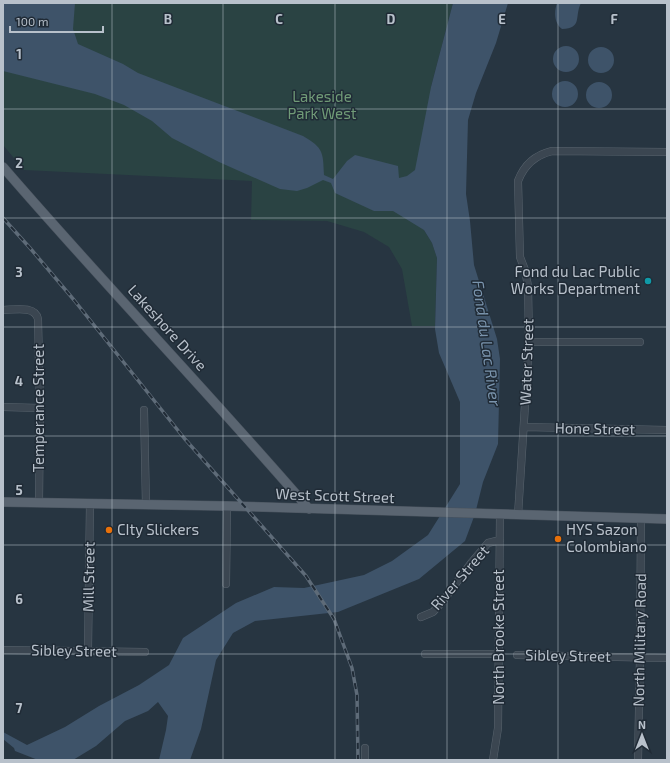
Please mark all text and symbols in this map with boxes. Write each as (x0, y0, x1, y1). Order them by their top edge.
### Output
scale bar (10, 8, 103, 34)
text: B (164, 11, 172, 27)
text: C (275, 11, 283, 27)
text: D (387, 11, 396, 27)
text: E (498, 11, 506, 27)
text: F (610, 11, 618, 27)
text: 100 m (16, 14, 48, 28)
text: 1 (16, 46, 22, 62)
park label: Lakeside Park West (287, 87, 357, 122)
text: 2 (15, 155, 23, 171)
place label: Fond du Lac Public Works Department (511, 262, 640, 297)
text: 3 (15, 264, 23, 280)
marker: Fond du Lac Public Works Department (643, 276, 653, 286)
water label: Fond du Lac River (469, 279, 506, 408)
street label: Lakeshore Drive (125, 281, 211, 374)
street label: Water Street (515, 318, 537, 406)
street label: Temperance Street (29, 344, 47, 472)
text: 4 (15, 373, 23, 389)
street label: Hone Street (555, 418, 636, 438)
text: 5 (15, 482, 23, 498)
street label: West Scott Street (275, 484, 395, 506)
place label: CIty Slickers (117, 520, 199, 538)
place label: HYS Sazon Colombiano (566, 520, 647, 555)
marker: CIty Slickers (104, 525, 114, 535)
marker: HYS Sazon Colombiano (553, 534, 563, 544)
street label: Mill Street (78, 541, 98, 612)
street label: River Street (426, 541, 492, 613)
street label: North Brooke Street (489, 569, 507, 705)
street label: North Military Road (629, 573, 649, 707)
text: 6 (15, 591, 23, 607)
street label: Sibley Street (31, 640, 117, 660)
street label: Sibley Street (525, 645, 611, 665)
text: 7 (16, 700, 23, 716)
north arrow (622, 715, 662, 755)
text: N (638, 718, 646, 731)

